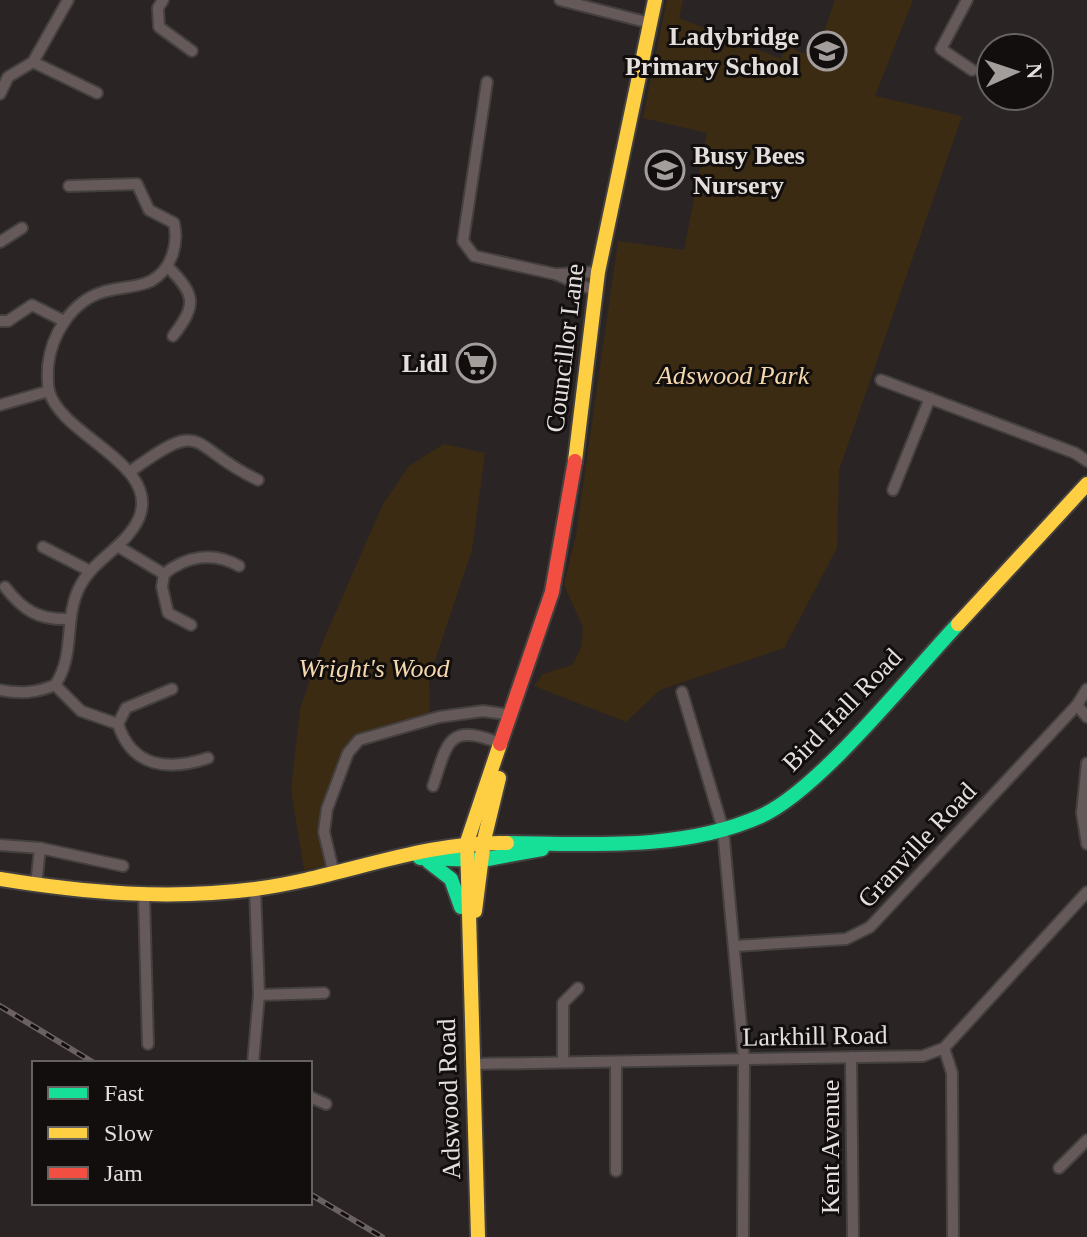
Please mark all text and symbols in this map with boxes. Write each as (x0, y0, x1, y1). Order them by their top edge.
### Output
place label: Ladybridge Primary School (625, 22, 799, 81)
school or university icon: Ladybridge Primary School (806, 30, 848, 72)
north arrow (975, 32, 1055, 112)
text: N (1022, 62, 1047, 80)
place label: Busy Bees Nursery (693, 141, 805, 200)
school or university icon: Busy Bees Nursery (644, 149, 686, 191)
street label: Councillor Lane (540, 262, 590, 434)
supermarket icon: Lidl (455, 342, 497, 384)
place label: Lidl (402, 349, 448, 378)
park label: Adswood Park (655, 361, 810, 390)
street label: Bird Hall Road (776, 643, 908, 777)
park label: Wright's Wood (298, 654, 451, 683)
street label: Granville Road (852, 777, 982, 913)
street label: Adswood Road (432, 1018, 466, 1180)
street label: Larkhill Road (742, 1020, 888, 1052)
legend (32, 1061, 312, 1205)
text: Fast (104, 1080, 144, 1106)
street label: Kent Avenue (816, 1080, 845, 1214)
text: Slow (104, 1120, 154, 1146)
text: Jam (104, 1160, 143, 1186)

